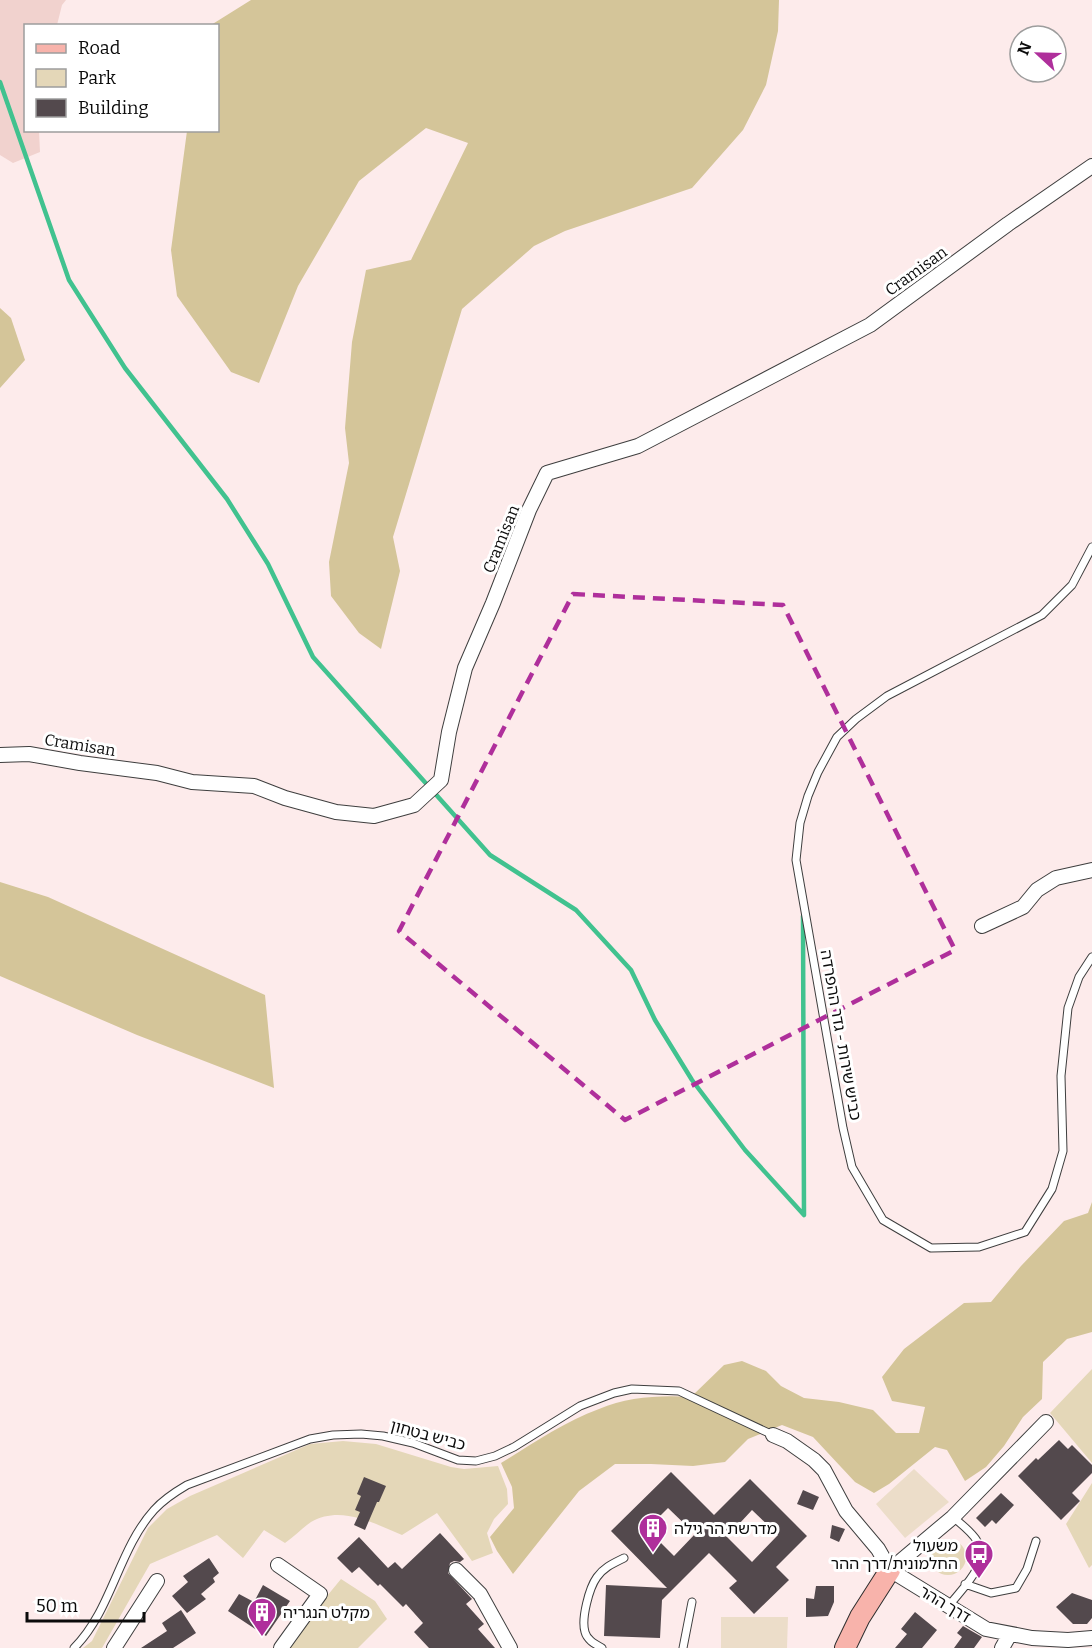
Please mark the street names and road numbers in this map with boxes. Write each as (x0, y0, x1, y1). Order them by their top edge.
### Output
street label: Cramisan (881, 242, 951, 300)
street label: Cramisan (479, 502, 523, 576)
street label: Cramisan (43, 730, 117, 760)
street label: כביש שירות - גדר ההפרדה (817, 948, 865, 1122)
street label: כביש בטחון (388, 1416, 468, 1454)
street label: דרך ההר (916, 1581, 974, 1627)

